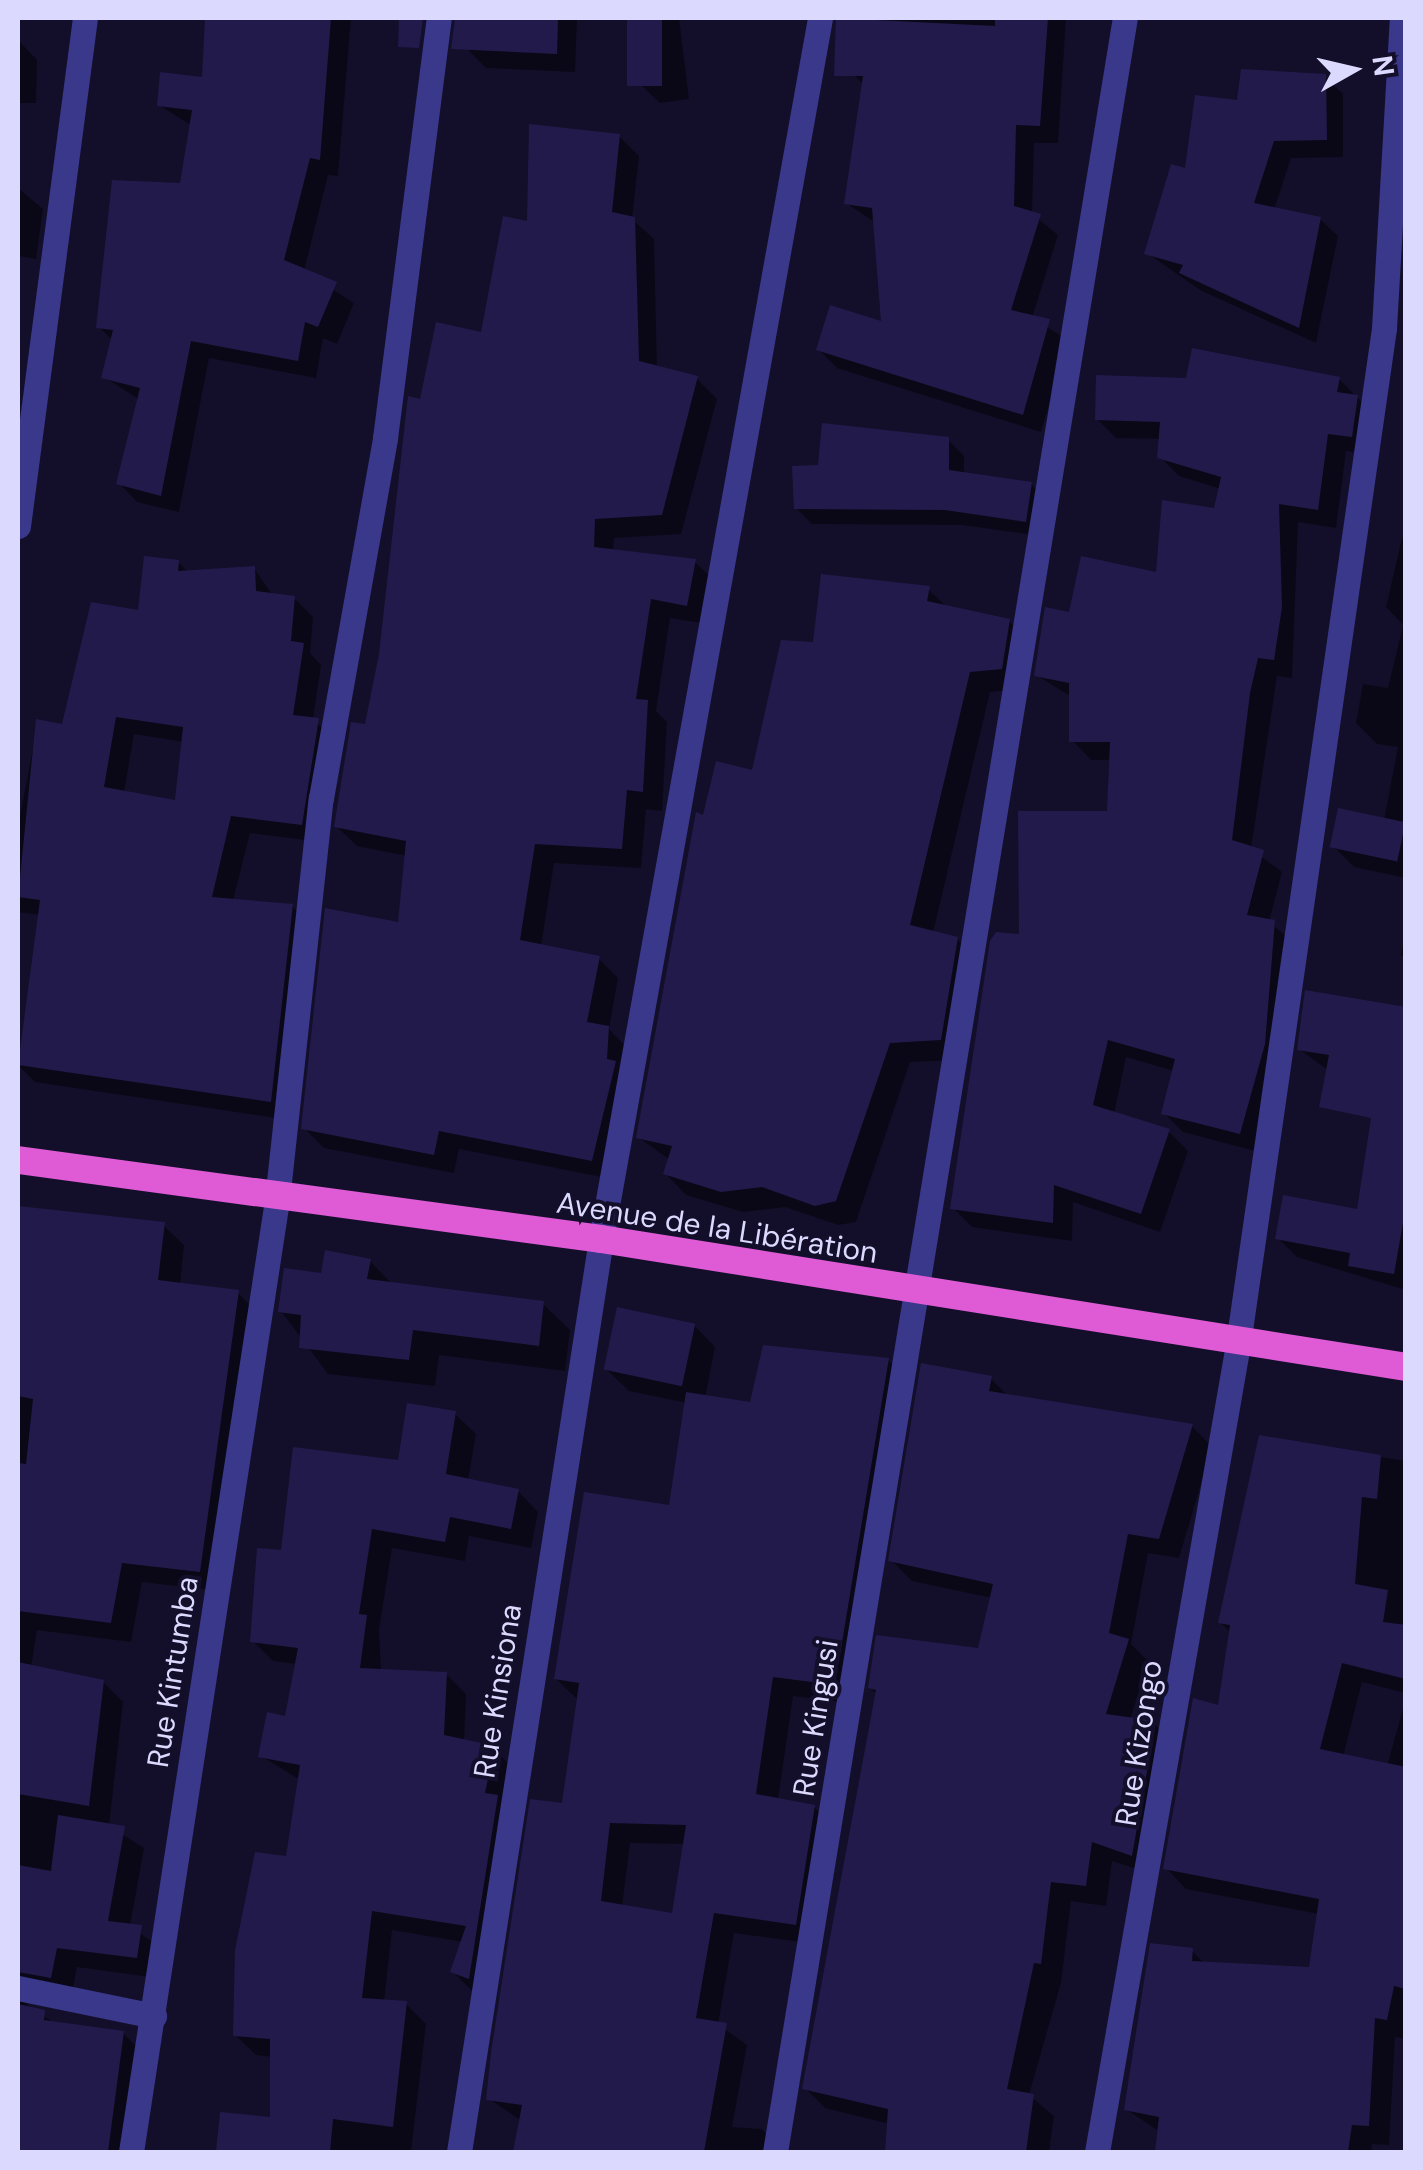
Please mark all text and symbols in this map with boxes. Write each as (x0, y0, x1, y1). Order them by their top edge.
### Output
north arrow (1303, 20, 1403, 120)
text: N (1363, 53, 1403, 78)
street label: Avenue de la Libération (554, 1185, 880, 1271)
street label: Rue Kintumba (140, 1574, 206, 1770)
street label: Rue Kinsiona (466, 1601, 530, 1781)
street label: Rue Kingusi (786, 1637, 846, 1799)
street label: Rue Kizongo (1108, 1657, 1170, 1829)

